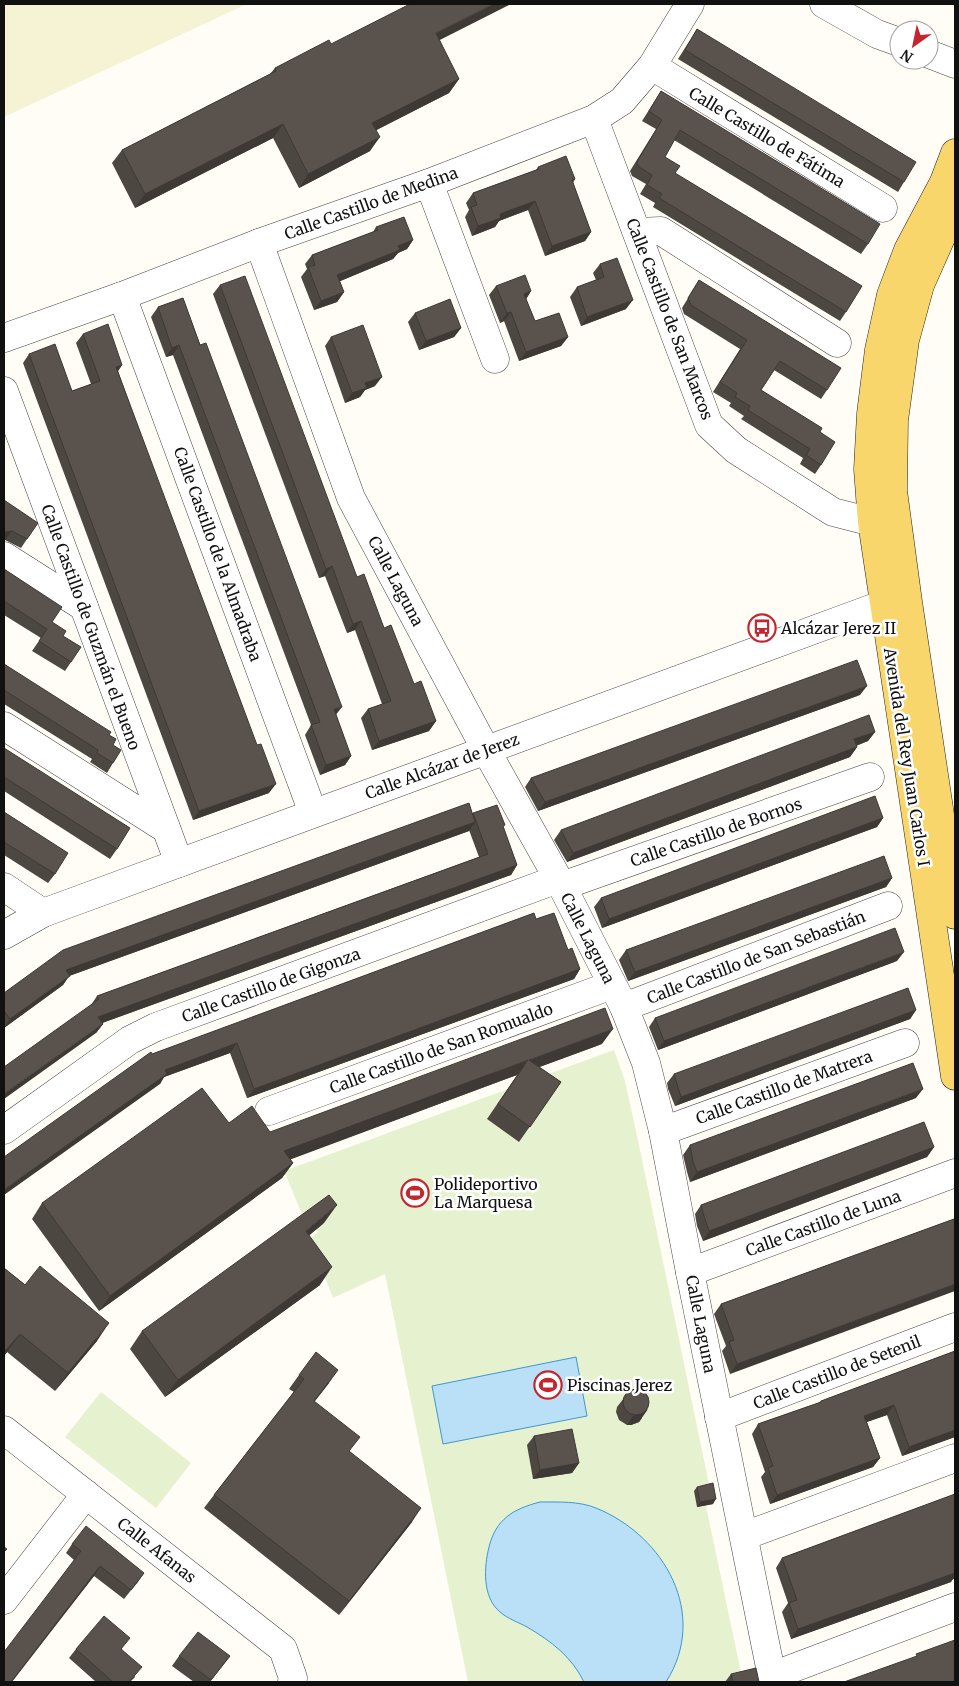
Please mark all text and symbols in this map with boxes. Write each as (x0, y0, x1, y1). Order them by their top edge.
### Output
north arrow (889, 20, 939, 70)
text: N (897, 45, 916, 66)
street label: Calle Castillo de Fátima (685, 82, 849, 192)
street label: Calle Castillo de Medina (282, 162, 461, 244)
street label: Calle Castillo de San Marcos (622, 216, 718, 423)
street label: Calle Castillo de la Almadraba (170, 444, 266, 664)
street label: Calle Castillo de Guzmán el Bueno (37, 501, 145, 753)
street label: Calle Laguna (364, 533, 428, 630)
bus stop icon: Alcázar Jerez II (747, 613, 777, 643)
place label: Alcázar Jerez II (780, 618, 896, 638)
street label: Avenida del Rey Juan Carlos I (880, 645, 934, 868)
street label: Calle Alcázar de Jerez (362, 729, 522, 803)
street label: Calle Castillo de Bornos (628, 793, 805, 871)
street label: Calle Laguna (557, 889, 620, 987)
street label: Calle Castillo de San Sebastián (644, 906, 868, 1008)
street label: Calle Castillo de Gigonza (179, 943, 363, 1027)
street label: Calle Castillo de San Romualdo (327, 998, 555, 1098)
street label: Calle Castillo de Matrera (693, 1046, 875, 1128)
place label: Polideportivo La Marquesa (434, 1174, 538, 1212)
sports icon: Polideportivo La Marquesa (400, 1178, 430, 1208)
street label: Calle Castillo de Luna (743, 1185, 904, 1260)
street label: Calle Laguna (682, 1273, 720, 1375)
street label: Calle Castillo de Setenil (750, 1331, 924, 1413)
sports icon: Piscinas Jerez (533, 1370, 563, 1400)
place label: Piscinas Jerez (567, 1375, 672, 1395)
street label: Calle Afanas (114, 1513, 200, 1587)

